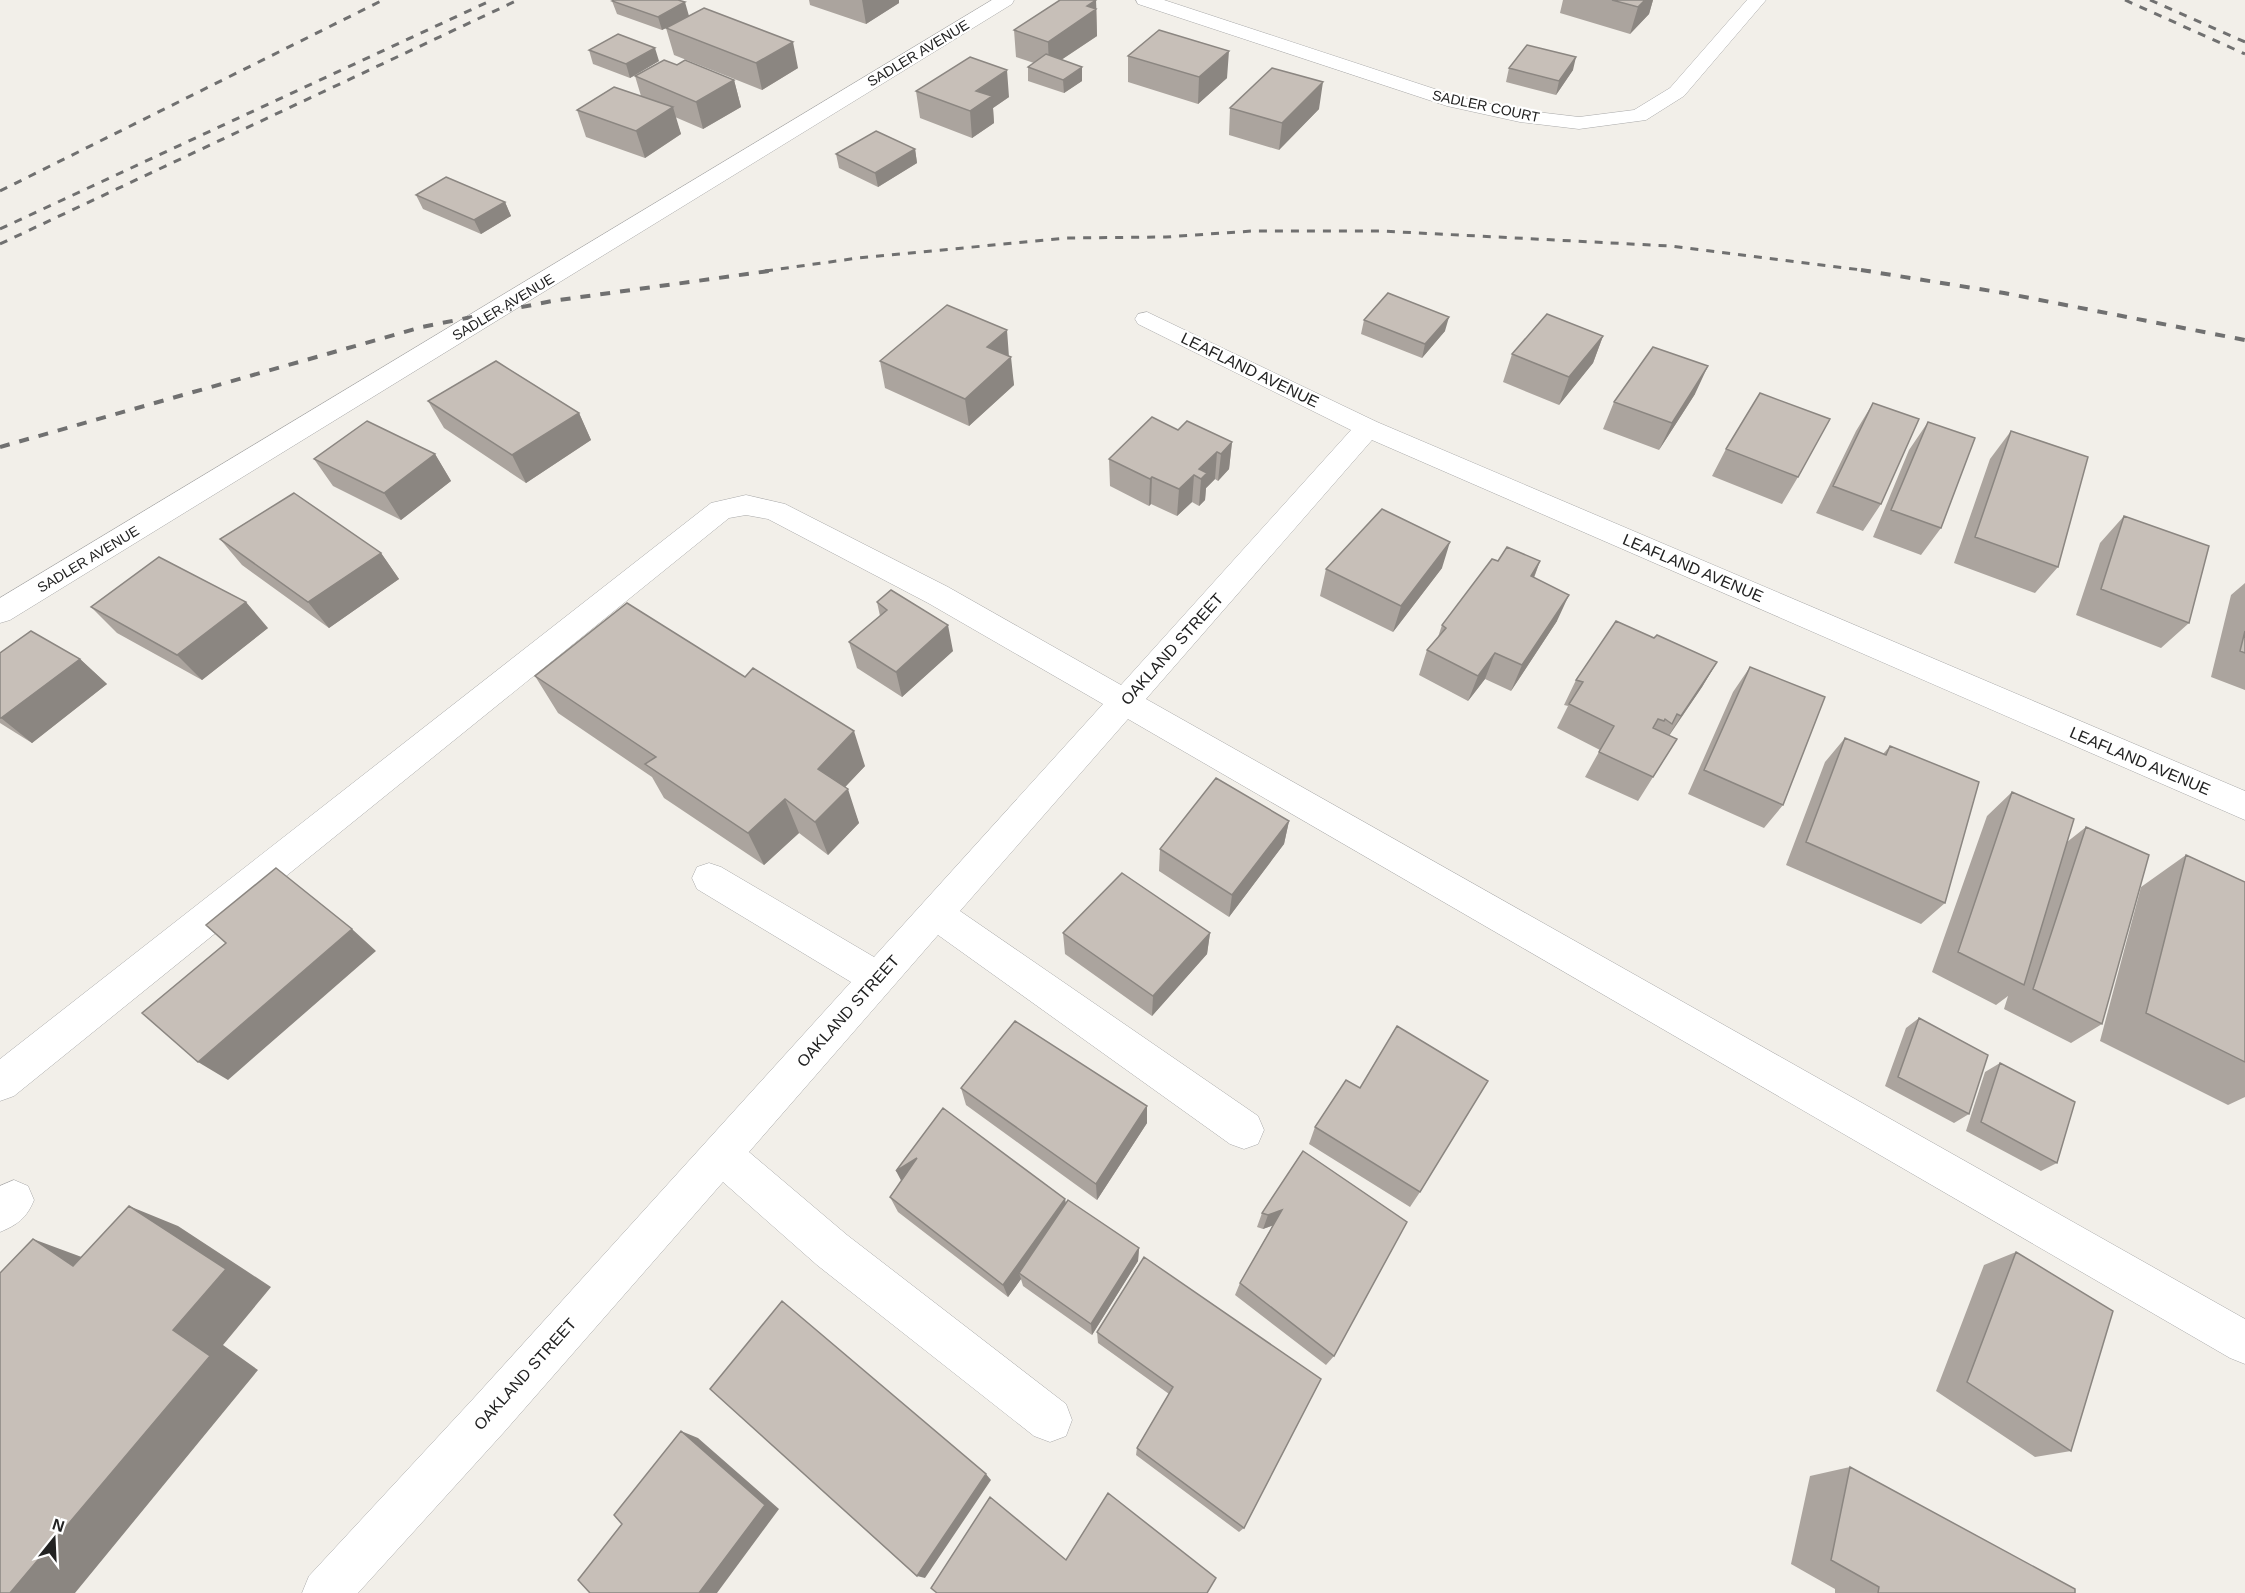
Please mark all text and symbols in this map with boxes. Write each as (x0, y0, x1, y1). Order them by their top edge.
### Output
street label: SADLER AVENUE (864, 16, 972, 90)
street label: SADLER COURT (1431, 87, 1542, 125)
street label: SADLER AVENUE (449, 270, 557, 344)
street label: LEAFLAND AVENUE (1178, 329, 1322, 411)
street label: SADLER AVENUE (34, 522, 142, 596)
street label: LEAFLAND AVENUE (1620, 531, 1766, 605)
street label: OAKLAND STREET (1117, 590, 1227, 708)
street label: LEAFLAND AVENUE (2067, 724, 2213, 798)
street label: OAKLAND STREET (793, 952, 903, 1070)
street label: OAKLAND STREET (470, 1315, 580, 1433)
north arrow (24, 1509, 84, 1569)
text: N (50, 1515, 67, 1535)

